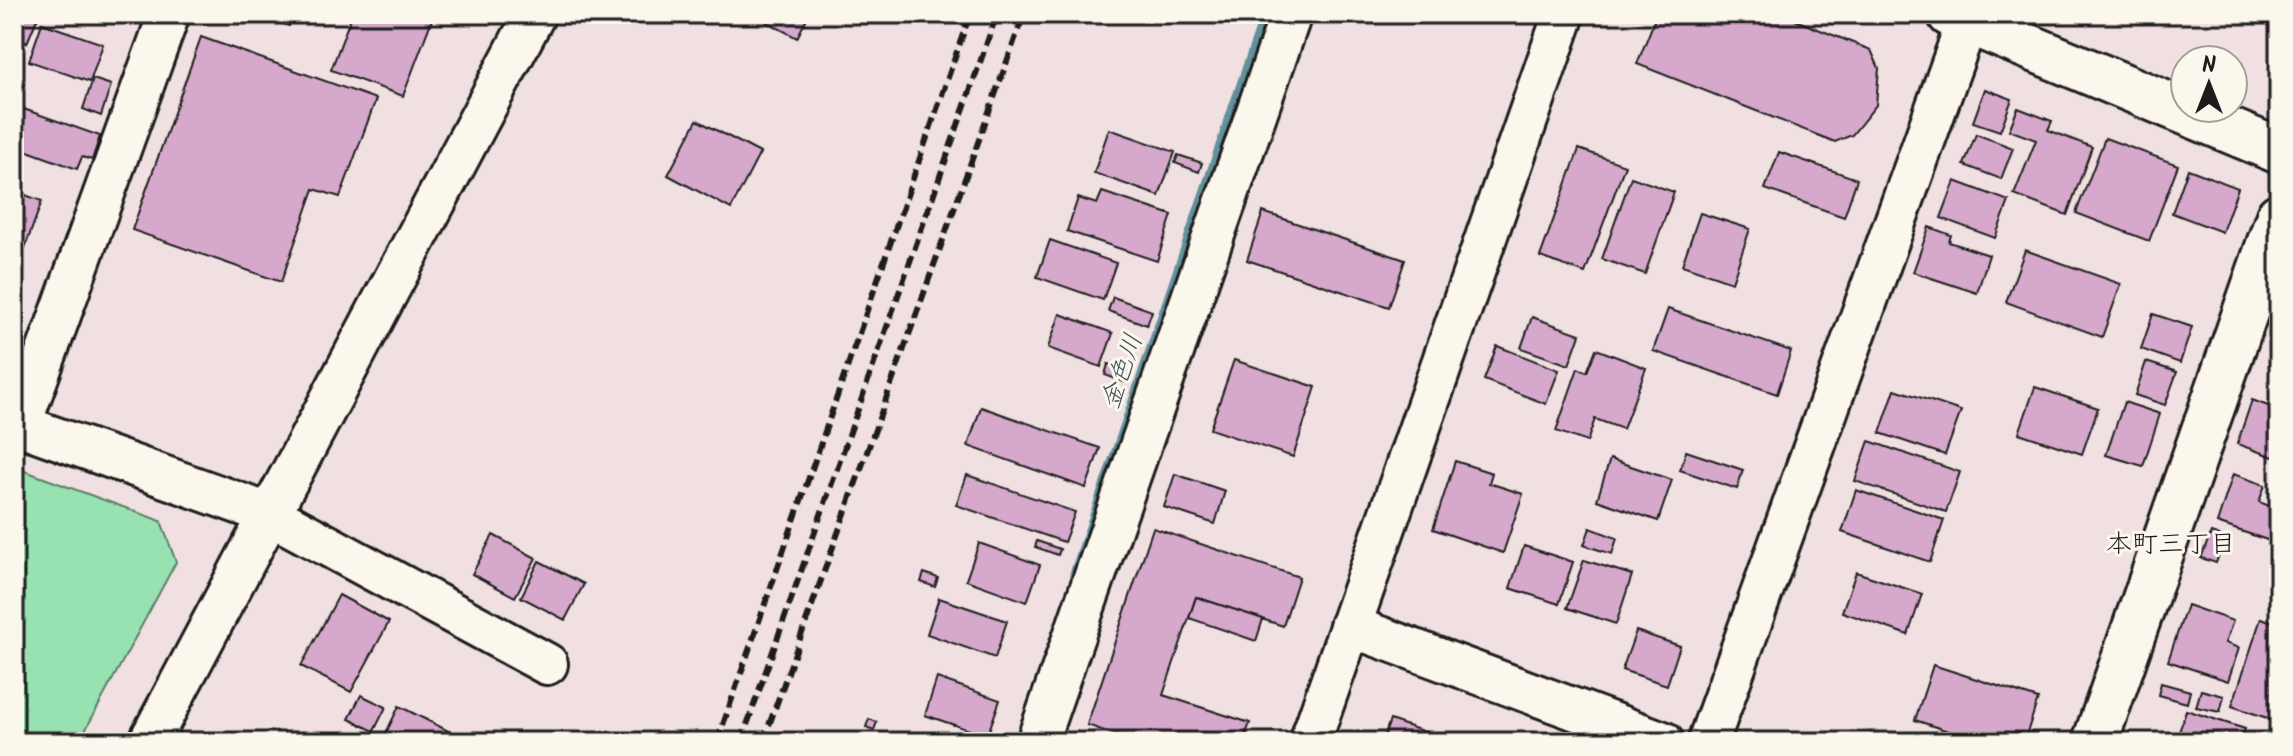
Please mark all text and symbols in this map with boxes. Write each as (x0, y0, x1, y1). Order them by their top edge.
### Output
north arrow (2169, 44, 2249, 124)
text: N (2202, 49, 2216, 84)
water label: 金色川 (1090, 328, 1155, 415)
district label: 本町三丁目 (2106, 524, 2236, 566)

